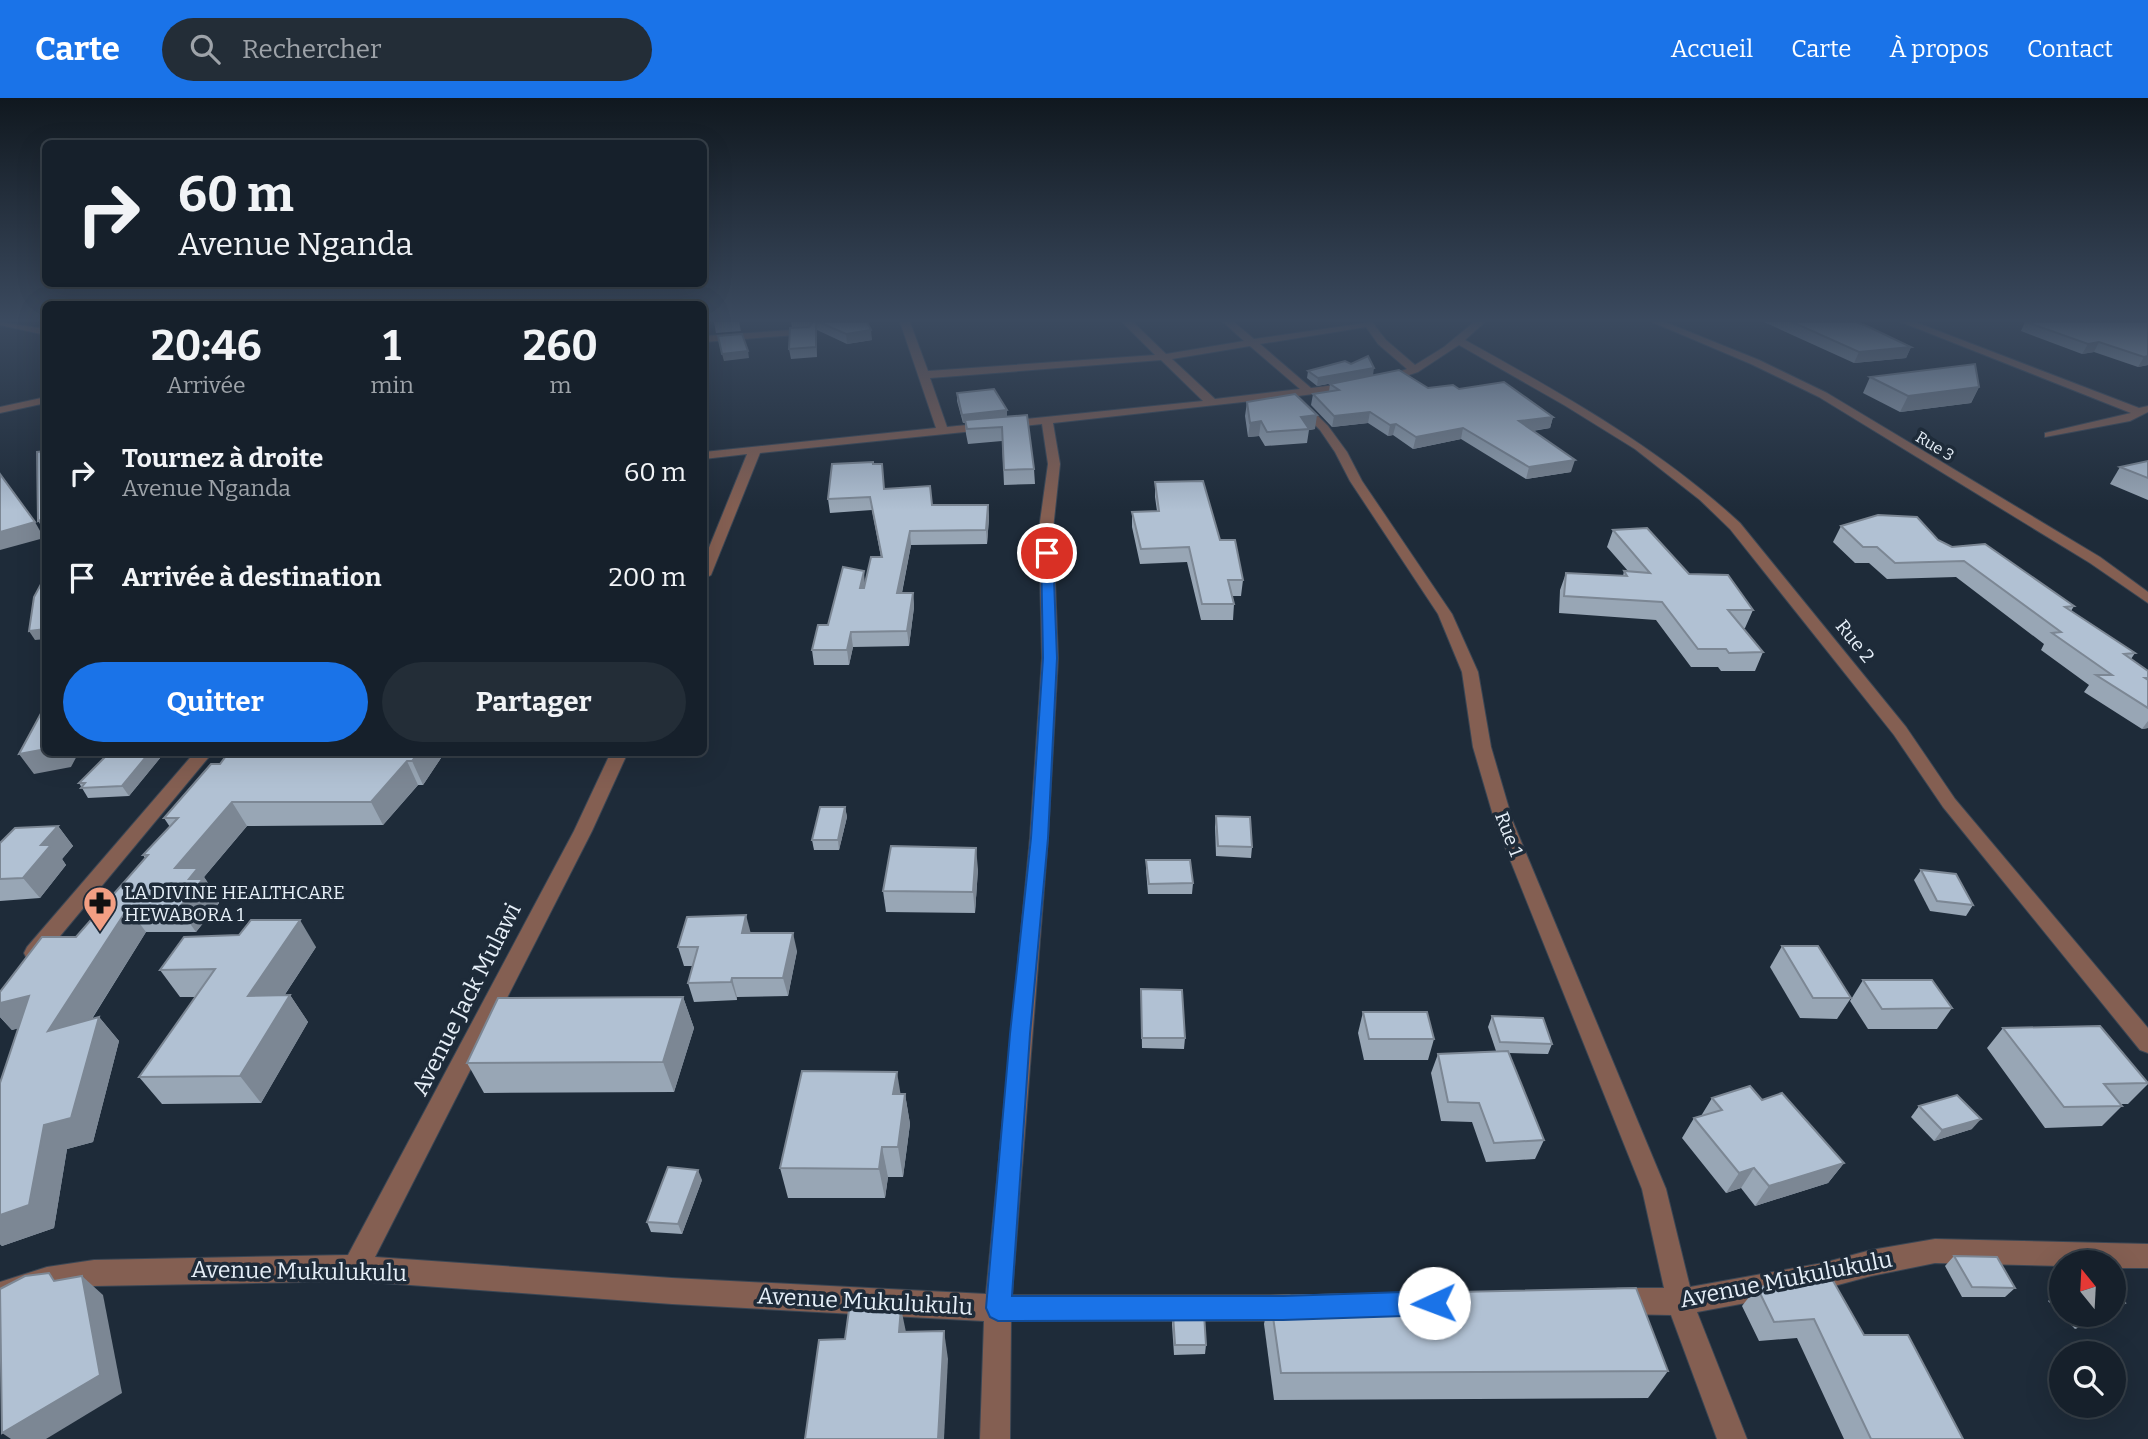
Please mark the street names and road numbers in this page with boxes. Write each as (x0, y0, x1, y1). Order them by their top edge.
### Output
street label: Rue 3 (1912, 427, 1958, 465)
street label: Rue 2 (1831, 615, 1879, 667)
street label: Rue 1 (1490, 808, 1528, 860)
street label: Avenue Jack Mulawi (405, 898, 527, 1100)
street label: Avenue Mukulukulu (1677, 1245, 1895, 1313)
street label: Avenue Mukulukulu (191, 1255, 407, 1287)
street label: Avenue Mukulukulu (756, 1281, 974, 1321)

